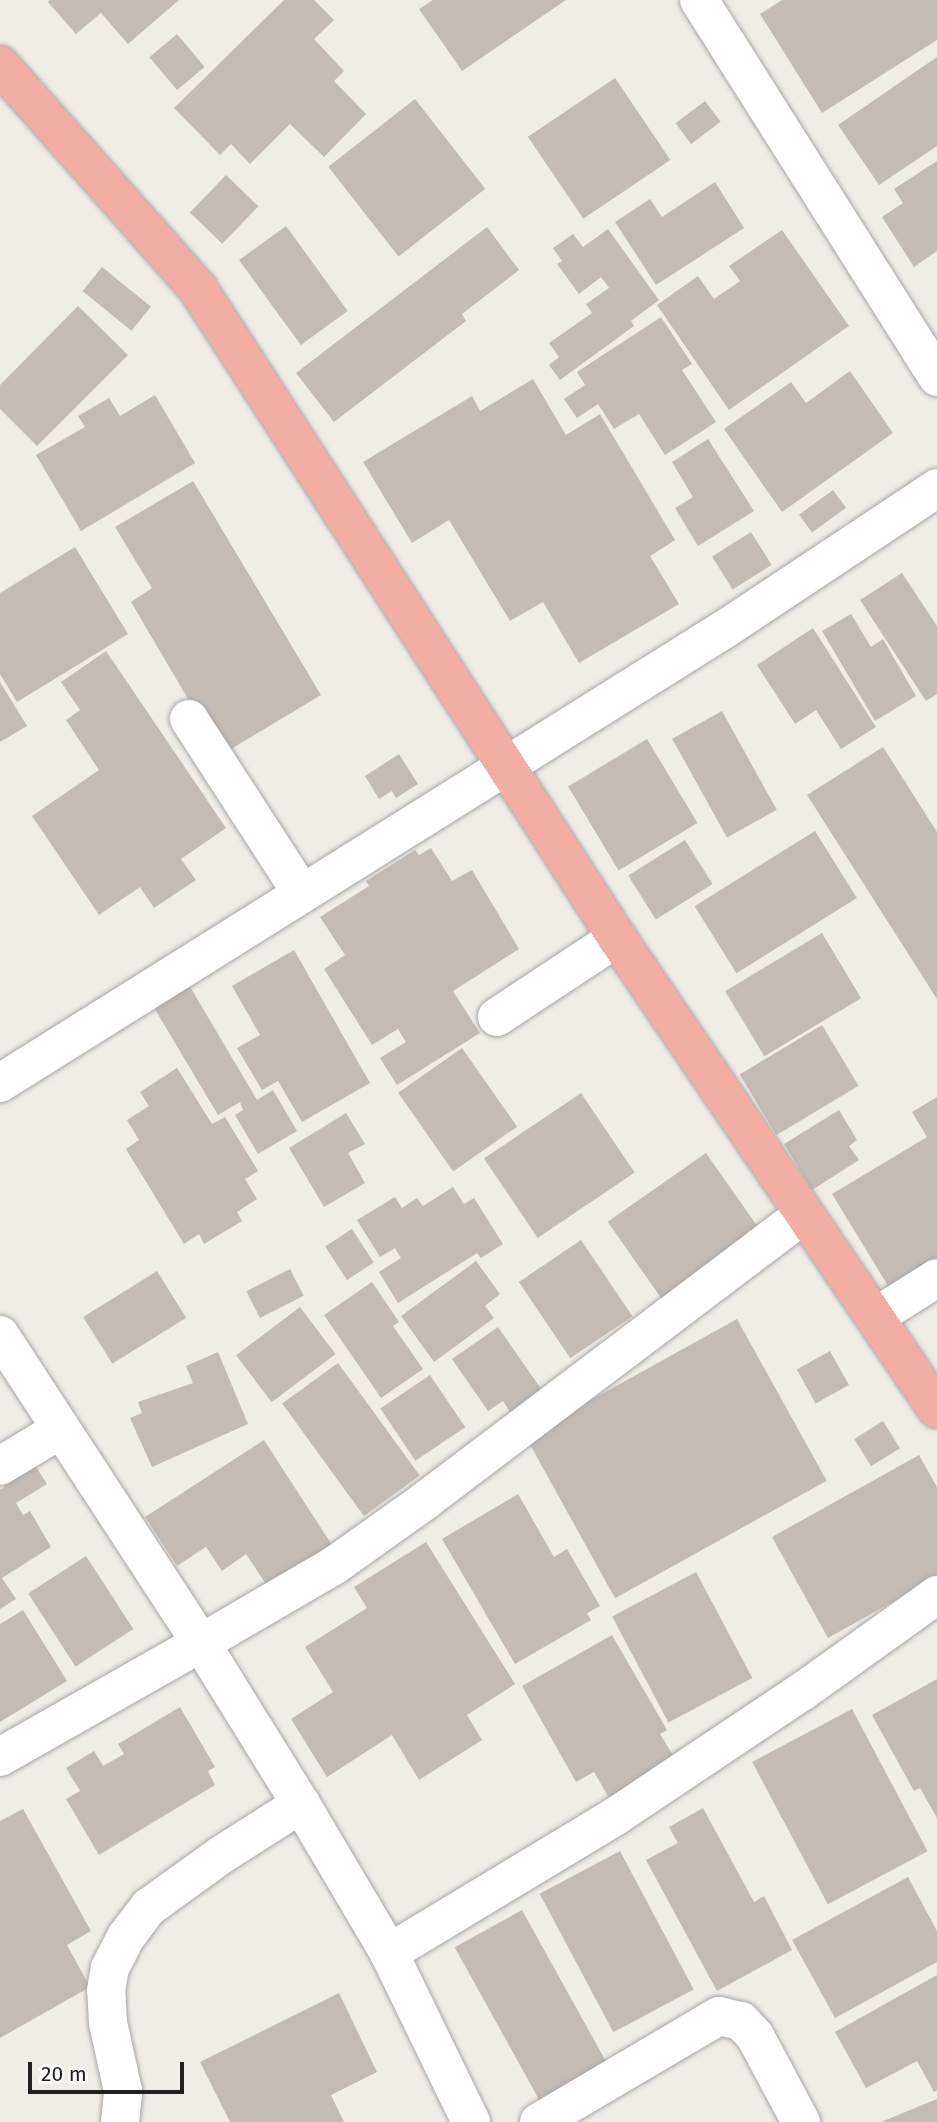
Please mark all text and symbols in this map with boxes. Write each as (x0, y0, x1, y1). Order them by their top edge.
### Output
scale bar (32, 2048, 187, 2092)
text: 20 m (41, 2061, 87, 2087)

